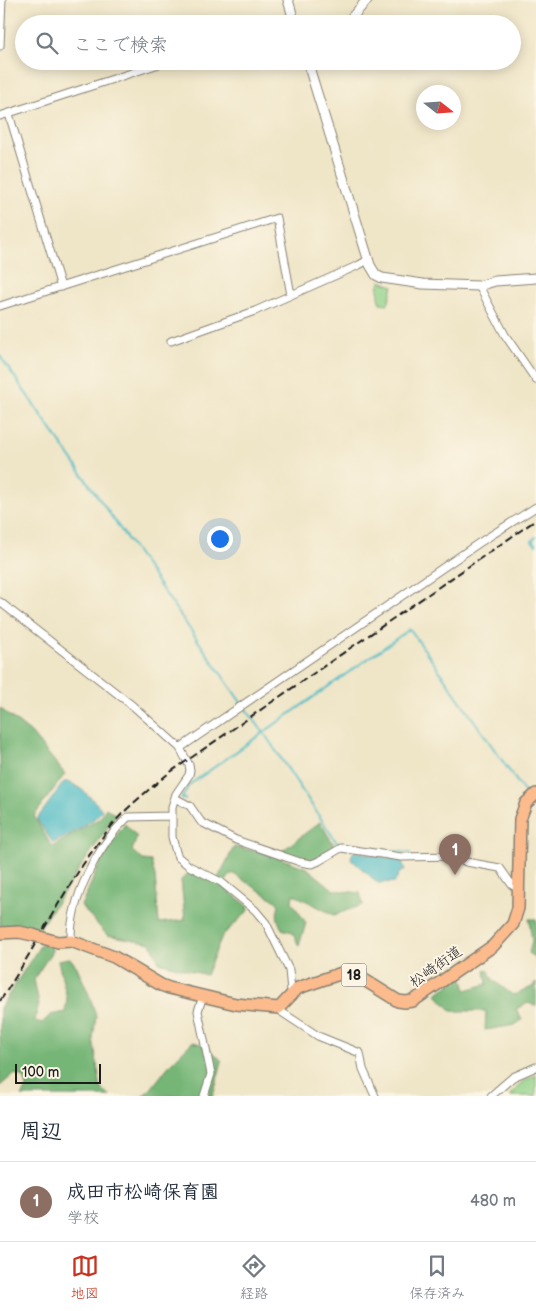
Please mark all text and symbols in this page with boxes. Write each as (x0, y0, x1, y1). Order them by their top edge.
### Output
search box (15, 15, 521, 70)
icon: search (33, 29, 61, 57)
text: ここで検索 (73, 34, 168, 57)
north arrow (416, 85, 461, 130)
your location (207, 526, 233, 552)
pin: 1 (439, 834, 471, 875)
street label: 松崎街道 (406, 942, 466, 992)
road number: 18 (342, 964, 366, 986)
scale bar (15, 1061, 101, 1084)
text: 100 m (22, 1064, 59, 1081)
text: 周辺 (20, 1119, 62, 1144)
text: 成田市松崎保育園 (67, 1181, 219, 1204)
text: 1 (33, 1192, 39, 1211)
text: 480 m (470, 1192, 516, 1211)
text: 学校 (67, 1209, 99, 1228)
tab: 地図 (71, 1252, 99, 1302)
tab: 経路 (240, 1252, 268, 1302)
tab: 保存済み (409, 1252, 465, 1302)

